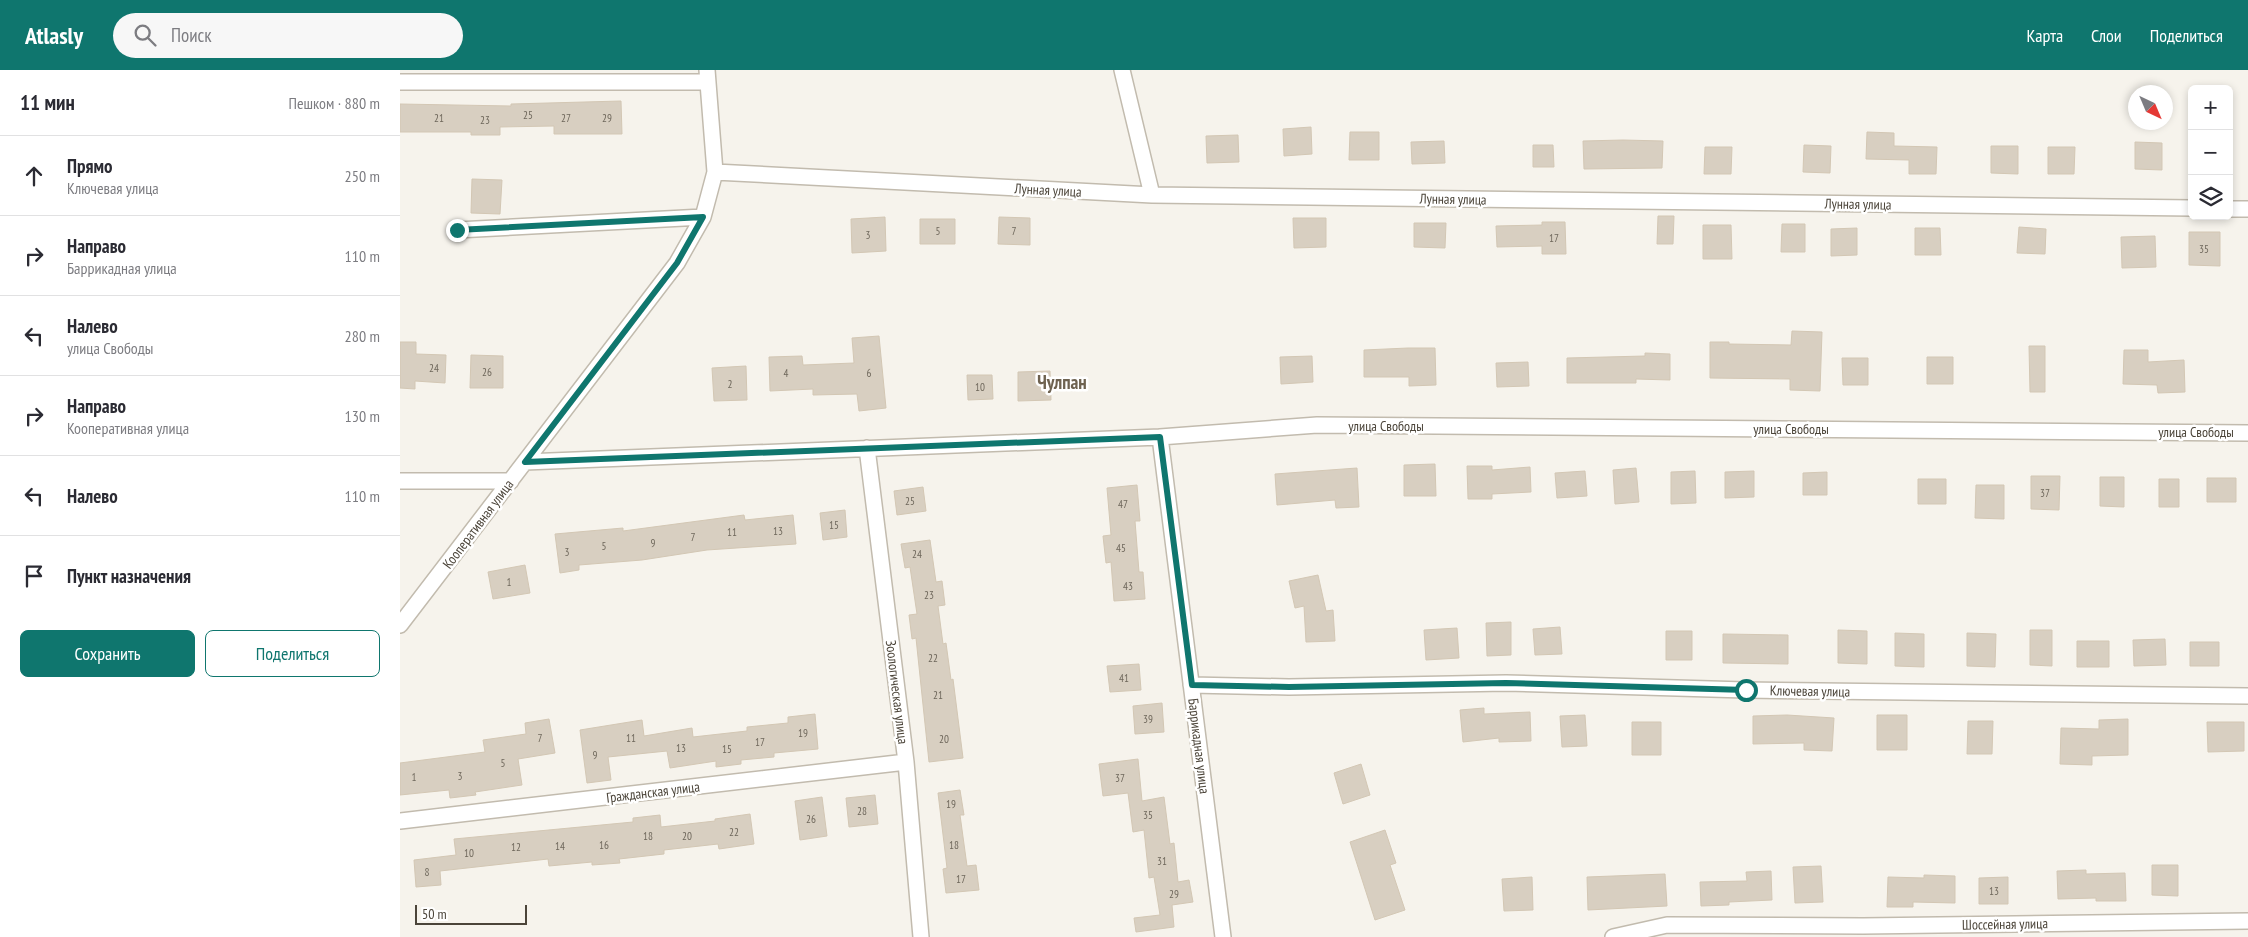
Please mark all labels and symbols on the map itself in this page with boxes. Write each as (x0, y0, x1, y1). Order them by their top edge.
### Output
north arrow (2128, 85, 2173, 130)
house number: 25 (523, 108, 533, 122)
house number: 21 (434, 111, 444, 125)
house number: 27 (561, 111, 571, 125)
house number: 29 (602, 111, 612, 125)
house number: 23 (480, 113, 490, 127)
street label: Лунная улица (1013, 179, 1082, 201)
street label: Лунная улица (1418, 189, 1487, 209)
street label: Лунная улица (1823, 194, 1892, 214)
route end (446, 219, 469, 242)
house number: 5 (936, 224, 941, 238)
house number: 7 (1012, 224, 1017, 238)
house number: 3 (866, 228, 871, 242)
house number: 17 (1549, 231, 1559, 245)
house number: 35 (2199, 242, 2209, 256)
house number: 24 (429, 361, 439, 375)
house number: 26 (482, 365, 492, 379)
house number: 4 (784, 366, 789, 380)
house number: 6 (867, 366, 872, 380)
district label: Чулпан (1037, 370, 1087, 394)
house number: 2 (728, 377, 733, 391)
house number: 10 (975, 380, 985, 394)
street label: улица Свободы (1348, 417, 1424, 435)
street label: улица Свободы (1753, 420, 1829, 438)
street label: улица Свободы (2158, 423, 2234, 441)
street label: Кооперативная улица (439, 476, 517, 572)
house number: 37 (2040, 486, 2050, 500)
house number: 25 (905, 494, 915, 508)
house number: 47 (1118, 497, 1128, 511)
house number: 15 (829, 518, 839, 532)
house number: 13 (773, 524, 783, 538)
house number: 11 (727, 525, 737, 539)
house number: 7 (691, 530, 696, 544)
house number: 9 (651, 536, 656, 550)
house number: 5 (602, 539, 607, 553)
house number: 45 (1116, 541, 1126, 555)
house number: 3 (565, 545, 570, 559)
house number: 24 (912, 547, 922, 561)
house number: 1 (507, 575, 512, 589)
house number: 43 (1123, 579, 1133, 593)
house number: 23 (924, 588, 934, 602)
street label: Зоологическая улица (882, 639, 912, 745)
house number: 22 (928, 651, 938, 665)
house number: 41 (1119, 671, 1129, 685)
route start (1735, 679, 1758, 702)
street label: Ключевая улица (1770, 681, 1850, 701)
house number: 21 (933, 688, 943, 702)
street label: Баррикадная улица (1184, 697, 1214, 795)
house number: 39 (1143, 712, 1153, 726)
house number: 19 (798, 726, 808, 740)
house number: 7 (538, 731, 543, 745)
house number: 11 (626, 731, 636, 745)
house number: 20 (939, 732, 949, 746)
house number: 17 (755, 735, 765, 749)
house number: 13 (676, 741, 686, 755)
house number: 15 (722, 742, 732, 756)
house number: 9 (593, 748, 598, 762)
house number: 5 (501, 756, 506, 770)
house number: 3 (458, 769, 463, 783)
house number: 1 (412, 770, 417, 784)
house number: 37 (1115, 771, 1125, 785)
street label: Гражданская улица (605, 777, 701, 807)
house number: 19 (946, 797, 956, 811)
house number: 28 (857, 804, 867, 818)
house number: 35 (1143, 808, 1153, 822)
house number: 26 (806, 812, 816, 826)
house number: 22 (729, 825, 739, 839)
house number: 18 (643, 829, 653, 843)
house number: 20 (682, 829, 692, 843)
house number: 16 (599, 838, 609, 852)
house number: 18 (949, 838, 959, 852)
house number: 14 (555, 839, 565, 853)
house number: 12 (511, 840, 521, 854)
house number: 10 (464, 846, 474, 860)
house number: 31 (1157, 854, 1167, 868)
house number: 8 (425, 865, 430, 879)
house number: 17 (956, 872, 966, 886)
house number: 13 (1989, 884, 1999, 898)
house number: 29 (1169, 887, 1179, 901)
scale bar (415, 902, 528, 925)
street label: Шоссейная улица (1962, 914, 2048, 934)

